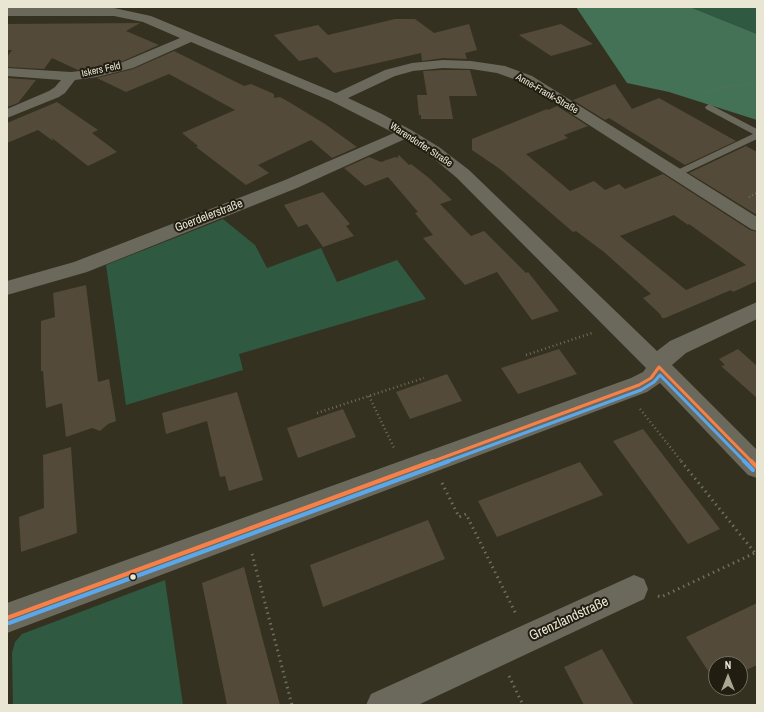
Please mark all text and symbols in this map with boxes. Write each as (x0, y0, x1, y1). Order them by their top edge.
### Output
street label: Iskers Feld (80, 60, 122, 80)
street label: Anne-Frank-Straße (514, 71, 580, 117)
street label: Warendorfer Straße (387, 120, 455, 170)
street label: Goerdelerstraße (173, 196, 245, 236)
unlabelled marker (128, 572, 138, 582)
street label: Grenzlandstraße (527, 593, 611, 645)
north arrow (708, 656, 748, 696)
text: N (725, 658, 731, 672)

